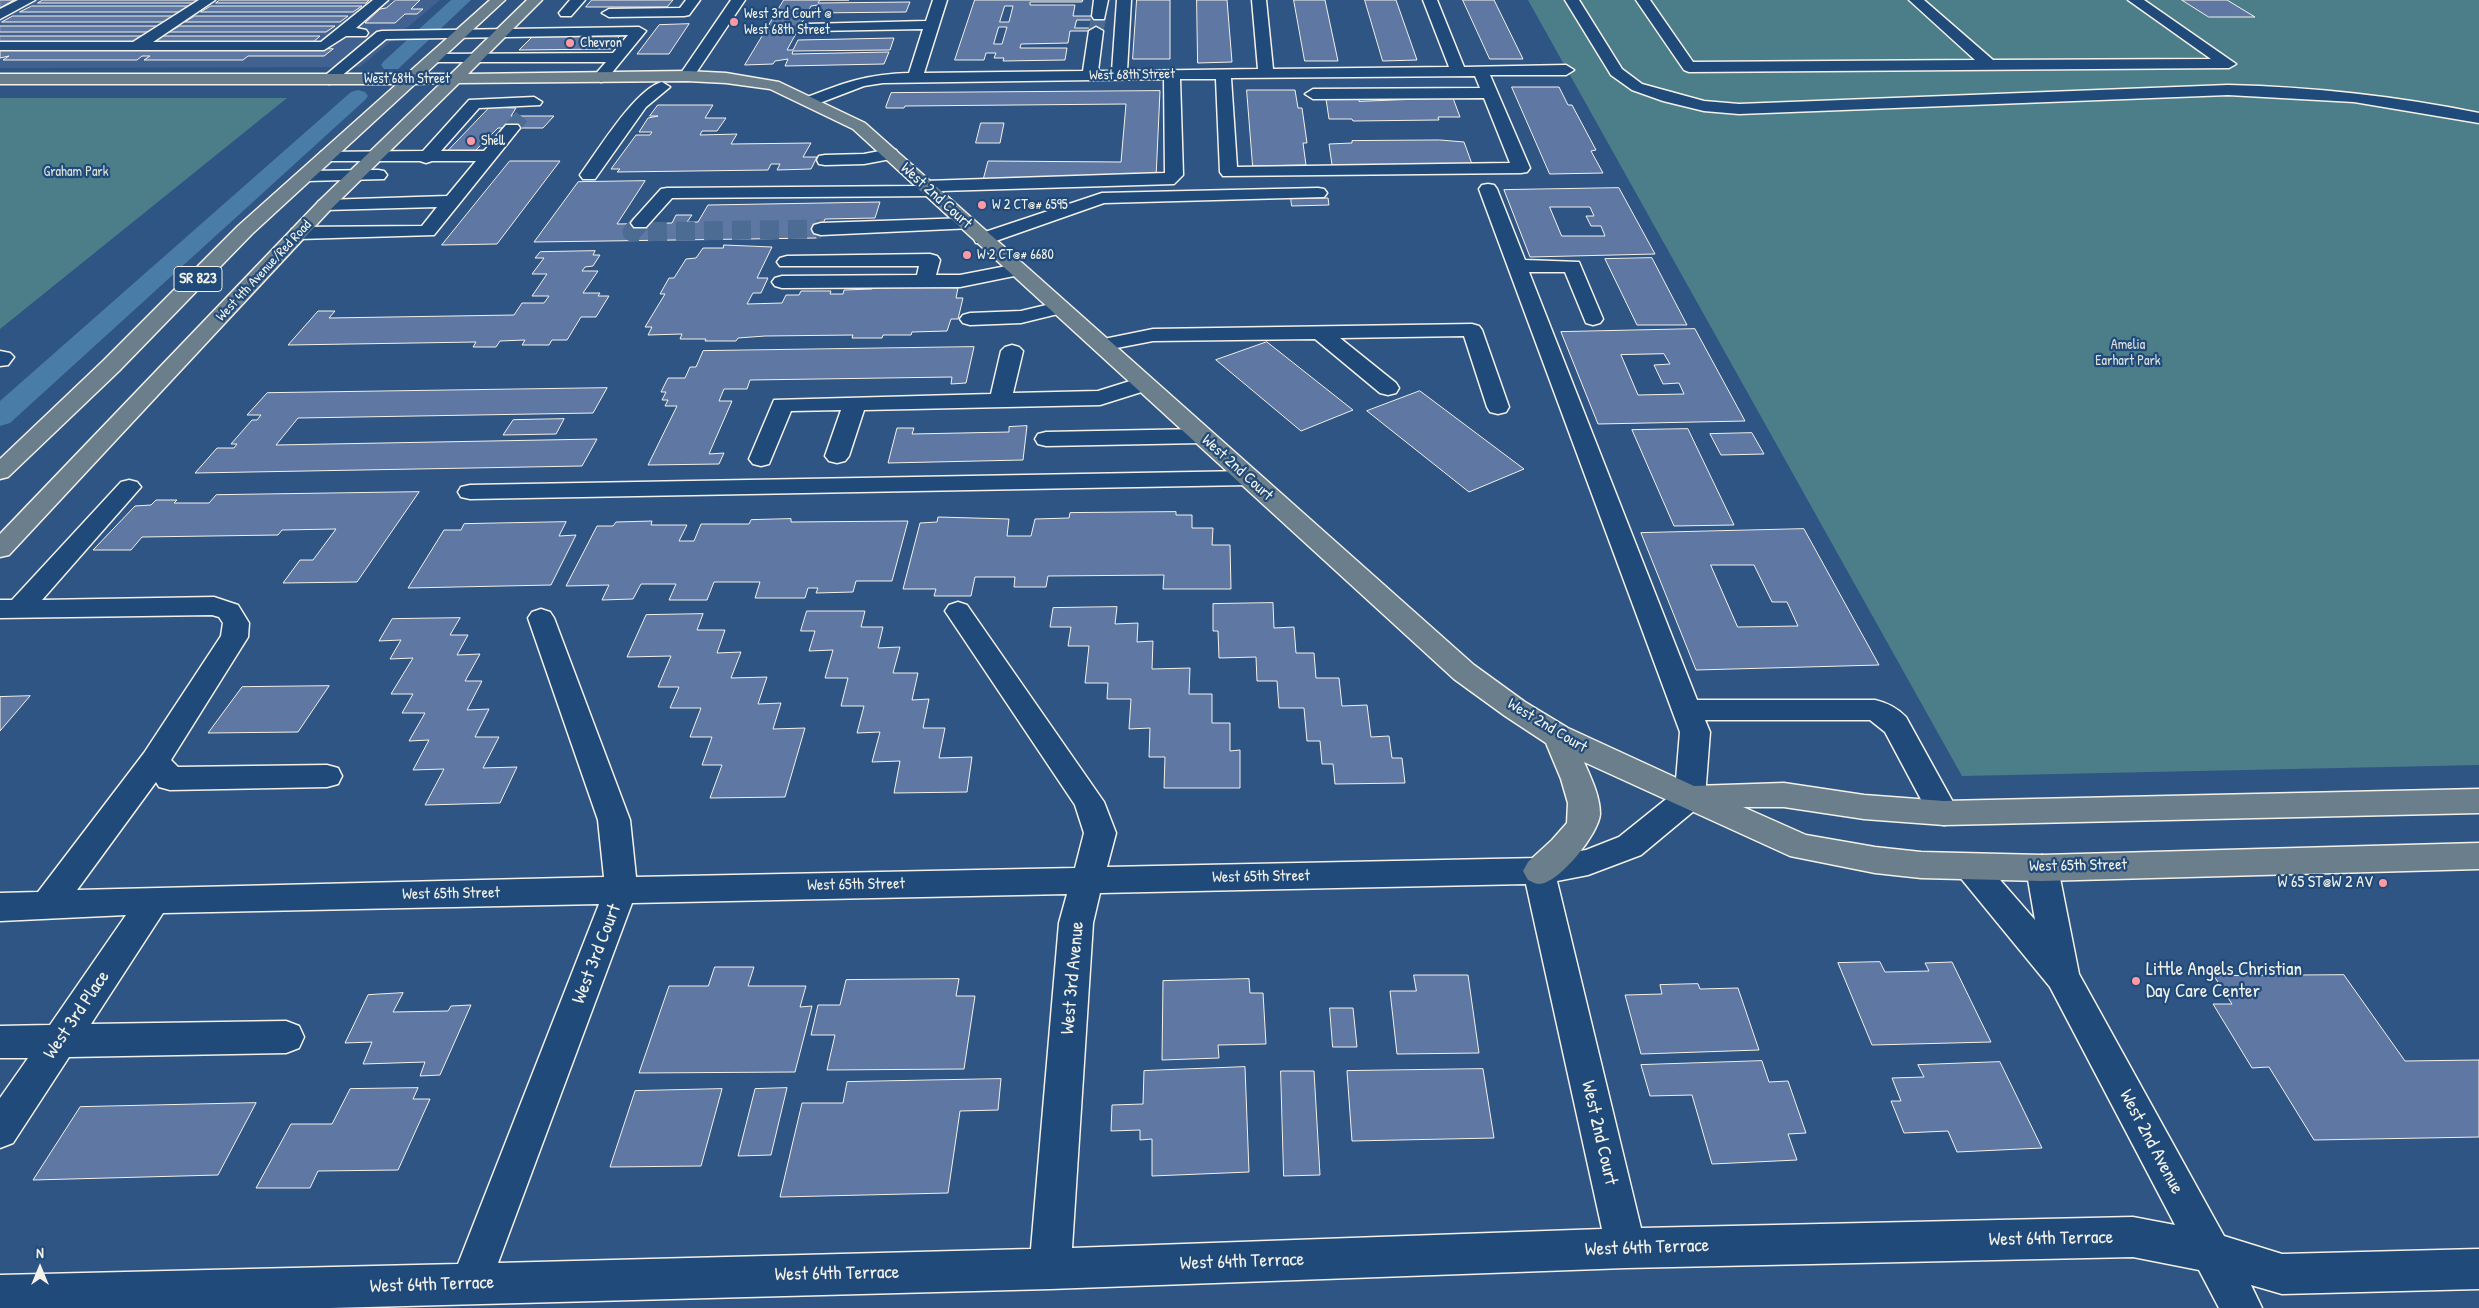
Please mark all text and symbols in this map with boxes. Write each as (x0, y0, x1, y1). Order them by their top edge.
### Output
place label: West 3rd Court @ West 68th Street (744, 6, 832, 38)
marker: West 3rd Court @ West 68th Street (728, 16, 740, 28)
place label: Chevron (580, 35, 622, 51)
marker: Chevron (564, 37, 576, 49)
street label: West 68th Street (1089, 66, 1175, 84)
street label: West 68th Street (364, 71, 450, 87)
place label: Shell (481, 133, 505, 149)
marker: Shell (465, 135, 477, 147)
street label: West 2nd Court (896, 159, 976, 233)
park label: Graham Park (43, 164, 109, 180)
place label: W 2 CT@# 6595 (992, 197, 1068, 213)
marker: W 2 CT@# 6595 (976, 199, 988, 211)
street label: West 4th Avenue/Red Road (213, 217, 315, 325)
place label: W 2 CT@# 6680 (977, 247, 1054, 263)
marker: W 2 CT@# 6680 (961, 249, 973, 261)
road number: SR 823 (174, 266, 222, 292)
park label: Amelia Earhart Park (2095, 337, 2161, 370)
street label: West 2nd Court (1197, 431, 1277, 505)
street label: West 2nd Court (1504, 695, 1590, 757)
street label: West 65th Street (2029, 856, 2127, 876)
street label: West 65th Street (1212, 867, 1310, 887)
place label: W 65 ST@W 2 AV (2277, 873, 2373, 893)
street label: West 65th Street (807, 875, 905, 895)
marker: W 65 ST@W 2 AV (2377, 877, 2389, 889)
street label: West 65th Street (402, 884, 500, 904)
street label: West 3rd Court (568, 901, 626, 1007)
street label: West 3rd Avenue (1057, 921, 1089, 1035)
place label: Little Angels Christian Day Care Center (2146, 959, 2302, 1003)
street label: West 3rd Place (39, 966, 115, 1064)
marker: Little Angels Christian Day Care Center (2130, 975, 2142, 987)
street label: West 2nd Court (1576, 1079, 1622, 1187)
street label: West 2nd Avenue (2114, 1086, 2188, 1198)
street label: West 64th Terrace (1989, 1227, 2113, 1251)
street label: West 64th Terrace (1584, 1234, 1710, 1262)
north arrow (15, 1243, 65, 1293)
text: N (36, 1243, 44, 1262)
street label: West 64th Terrace (1179, 1248, 1305, 1276)
street label: West 64th Terrace (775, 1262, 899, 1286)
street label: West 64th Terrace (369, 1271, 495, 1299)

